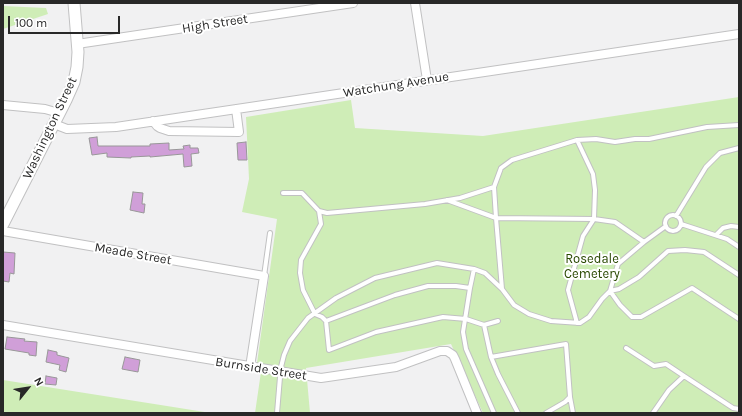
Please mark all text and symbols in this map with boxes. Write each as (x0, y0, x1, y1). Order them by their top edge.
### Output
scale bar (10, 8, 122, 34)
street label: High Street (181, 11, 249, 37)
text: 100 m (15, 16, 47, 30)
street label: Watchung Avenue (342, 69, 450, 101)
street label: Washington Street (20, 75, 80, 181)
street label: Meade Street (93, 240, 173, 268)
park label: Rosedale Cemetery (564, 251, 620, 282)
street label: Burnside Street (214, 354, 308, 384)
north arrow (8, 368, 48, 408)
text: N (31, 375, 46, 388)

